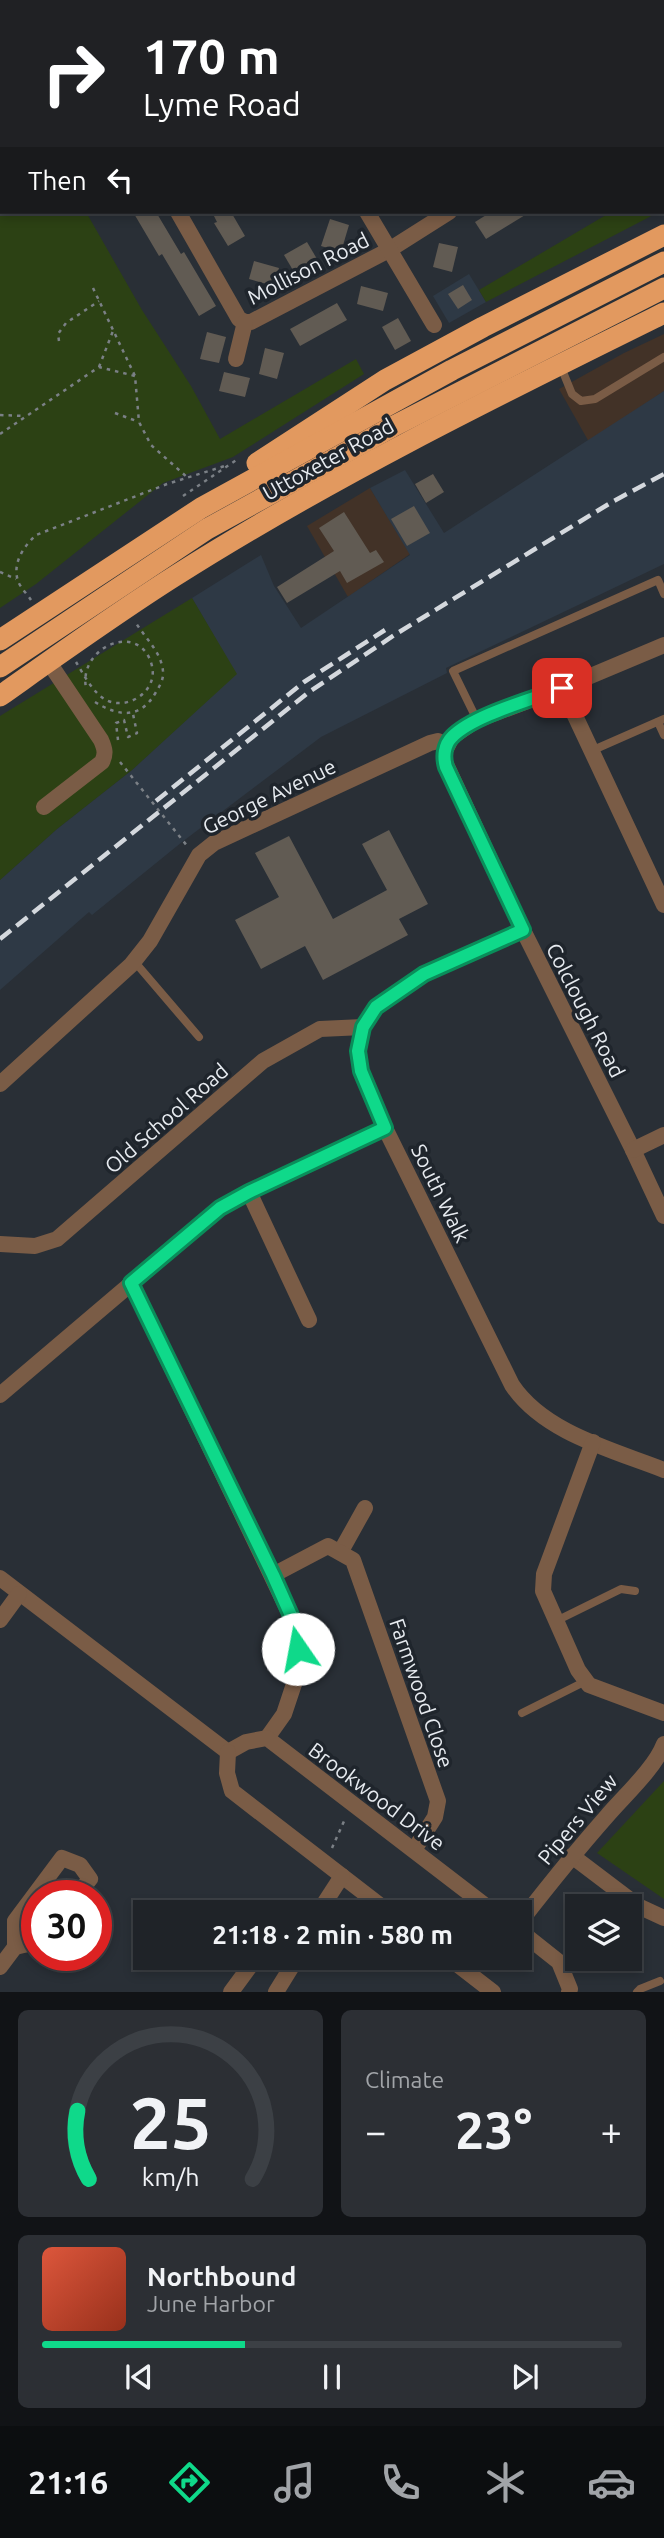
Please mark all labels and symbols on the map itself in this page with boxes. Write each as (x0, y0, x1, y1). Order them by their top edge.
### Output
street label: Mollison Road (243, 227, 373, 309)
street label: Uttoxeter Road (258, 413, 398, 505)
pin (532, 658, 592, 718)
street label: George Avenue (199, 753, 339, 839)
street label: Colclough Road (542, 939, 630, 1081)
street label: Old School Road (100, 1058, 232, 1178)
street label: South Walk (407, 1140, 475, 1246)
position arrow (261, 1612, 335, 1686)
street label: Farmwood Close (385, 1615, 459, 1771)
street label: Brookwood Drive (304, 1737, 450, 1855)
street label: Pipers View (532, 1769, 622, 1869)
speed limit sign: 30 (21, 1880, 112, 1971)

